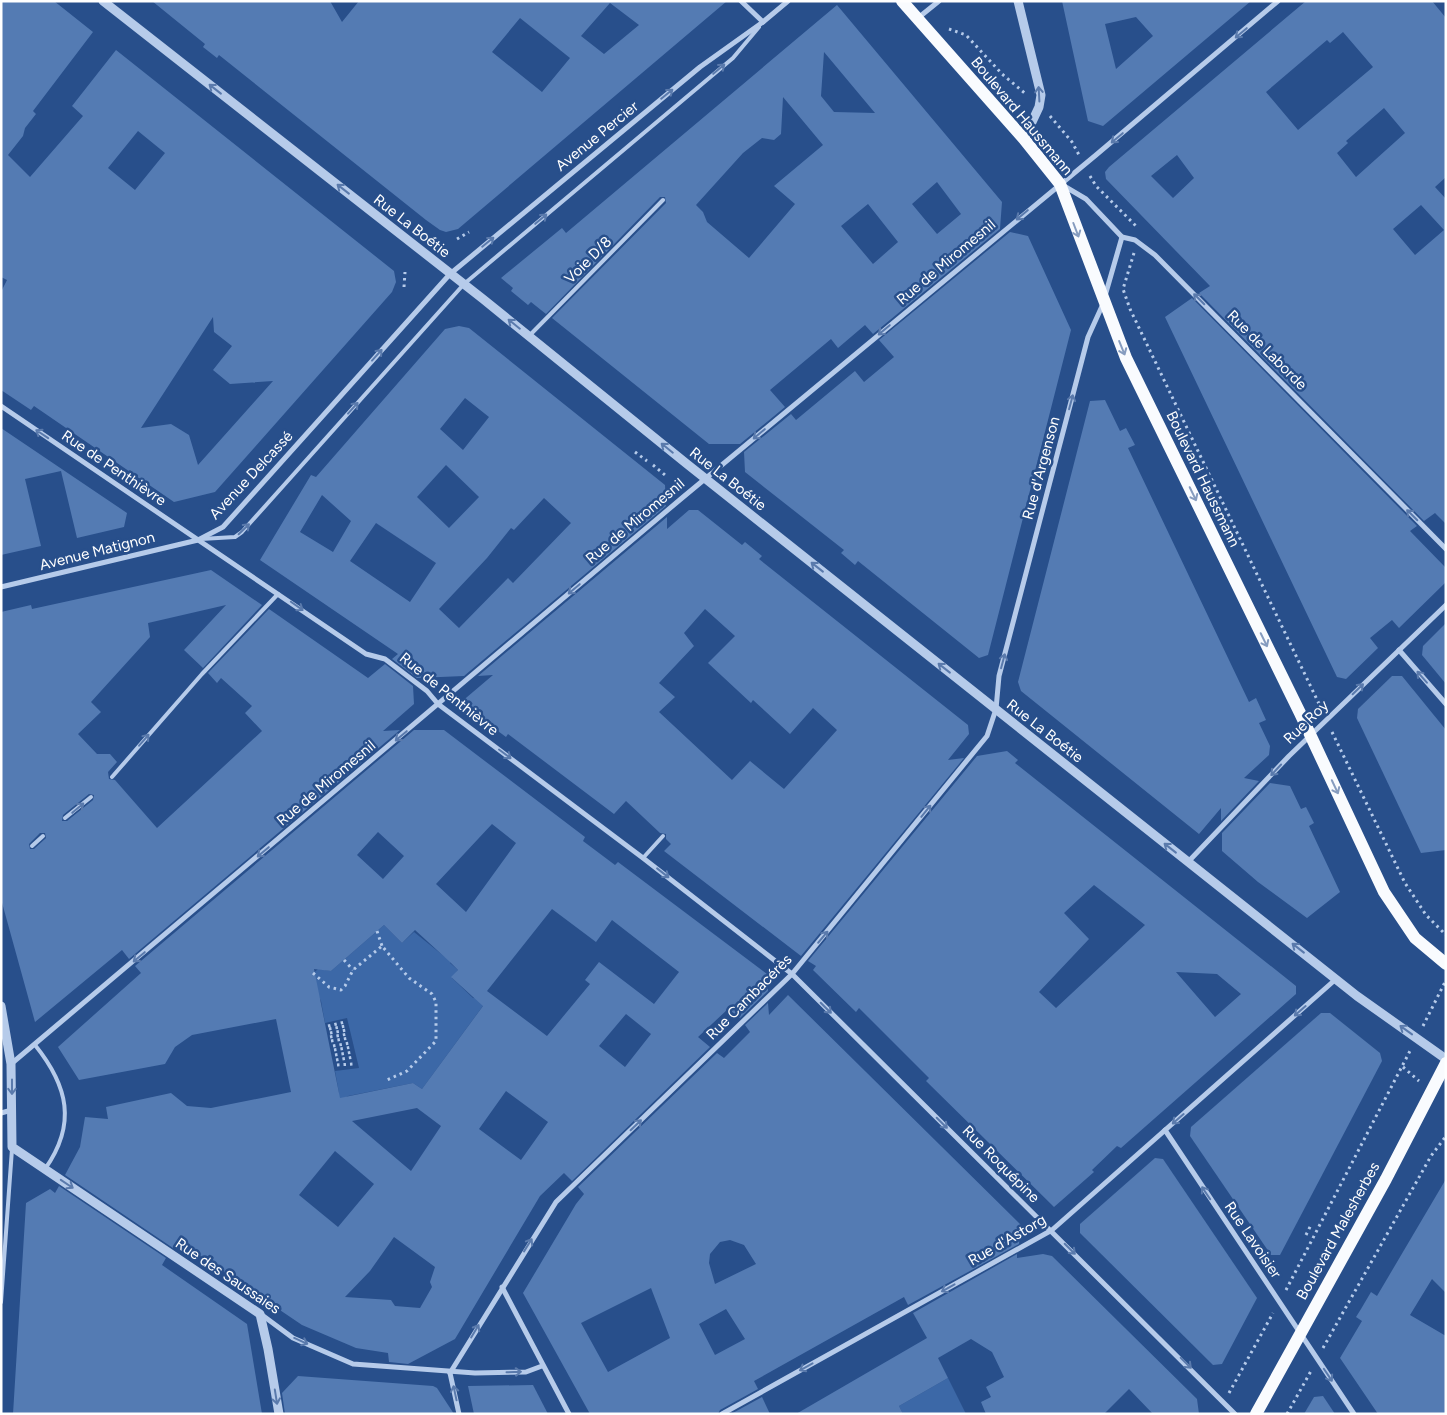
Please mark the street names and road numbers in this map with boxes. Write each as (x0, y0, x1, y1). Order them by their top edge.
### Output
street label: Boulevard Haussmann (967, 53, 1077, 179)
street label: Avenue Percier (552, 97, 642, 175)
street label: Rue La Boétie (370, 191, 454, 261)
street label: Rue de Miromesnil (893, 215, 999, 309)
street label: Voie D/8 (561, 233, 615, 287)
street label: Rue de Laborde (1223, 306, 1311, 394)
street label: Boulevard Haussmann (1162, 408, 1244, 550)
street label: Rue d'Argenson (1019, 414, 1063, 522)
street label: Rue de Penthièvre (58, 426, 170, 510)
street label: Avenue Delcassé (205, 427, 297, 523)
street label: Rue La Boétie (686, 444, 770, 514)
street label: Rue de Miromesnil (582, 474, 688, 568)
street label: Avenue Matignon (37, 528, 157, 574)
street label: Rue de Penthièvre (396, 649, 502, 739)
street label: Rue La Boétie (1003, 696, 1087, 766)
street label: Rue Roy (1280, 696, 1332, 748)
street label: Rue de Miromesnil (273, 736, 379, 830)
street label: Rue Cambacérès (702, 950, 796, 1044)
street label: Rue Roquépine (959, 1122, 1043, 1206)
street label: Boulevard Malesherbes (1293, 1159, 1383, 1303)
street label: Rue Lavoisier (1221, 1198, 1285, 1282)
street label: Rue d'Astorg (965, 1211, 1049, 1269)
street label: Rue des Saussaies (172, 1234, 284, 1318)

